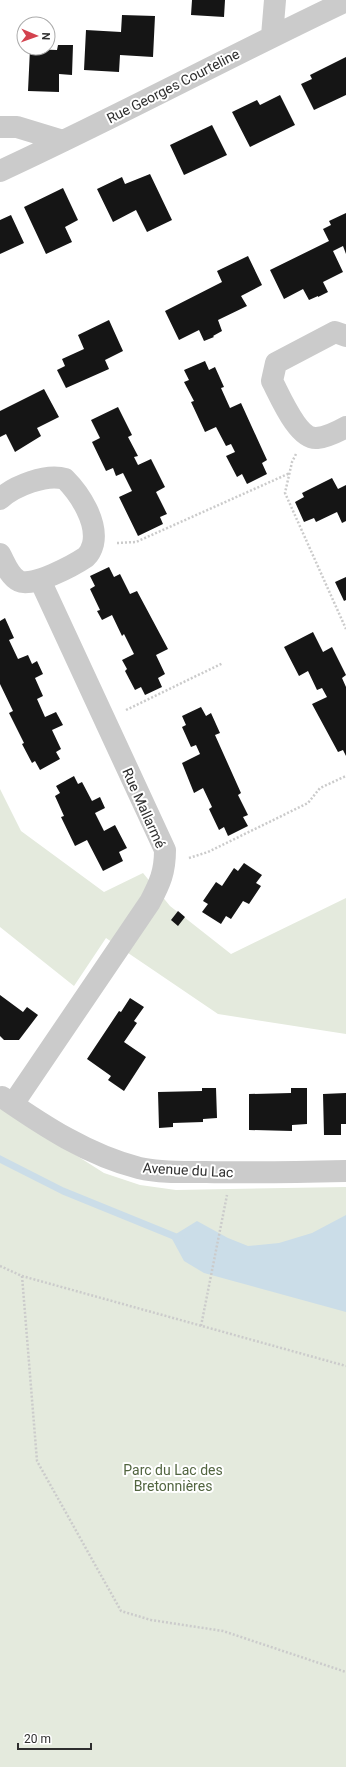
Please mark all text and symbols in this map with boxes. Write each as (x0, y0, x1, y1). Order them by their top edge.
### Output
north arrow (16, 16, 56, 56)
text: N (39, 32, 52, 41)
street label: Rue Georges Courteline (104, 46, 242, 126)
street label: Rue Mallarmé (119, 765, 169, 851)
street label: Avenue du Lac (142, 1160, 234, 1180)
park label: Parc du Lac des Bretonnières (123, 1462, 223, 1494)
scale bar (18, 1725, 91, 1751)
text: 20 m (24, 1732, 51, 1746)

